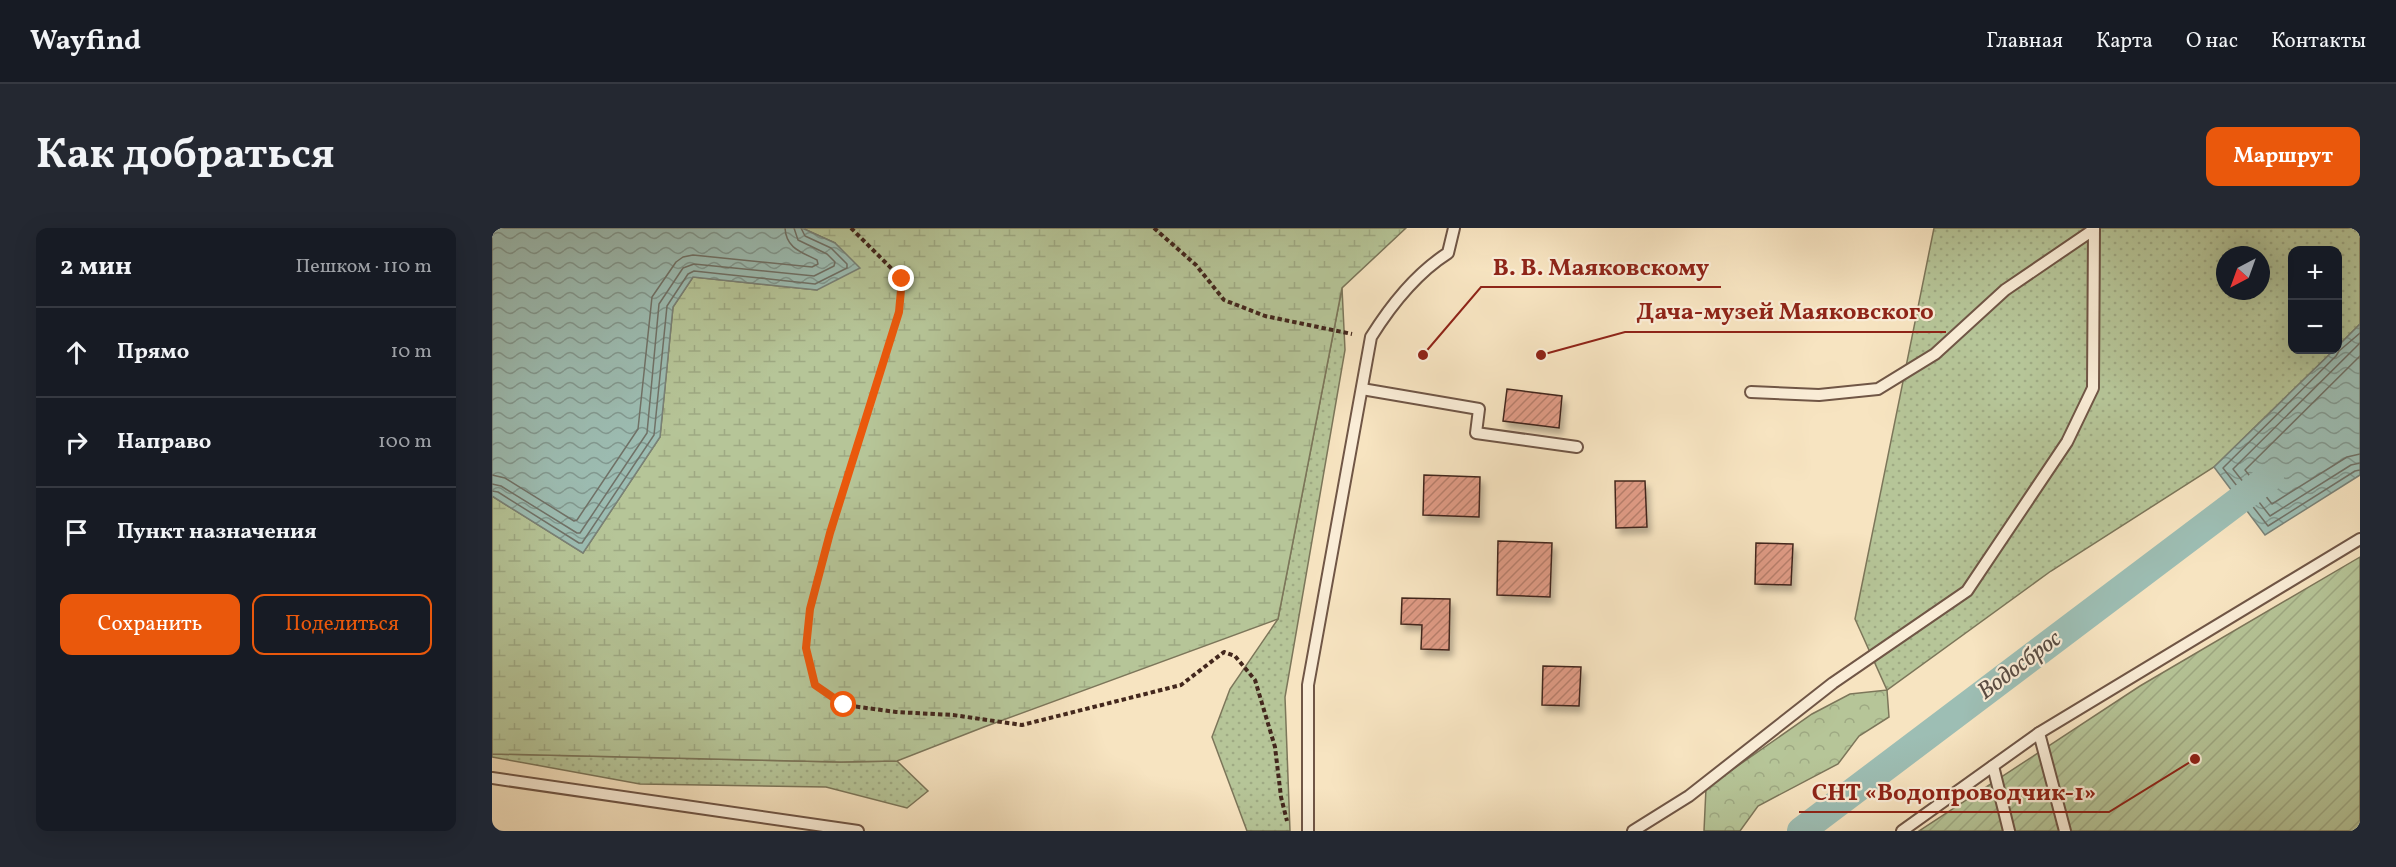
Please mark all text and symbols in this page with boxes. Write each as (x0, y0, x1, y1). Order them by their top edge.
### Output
text: Wayfind (30, 22, 141, 61)
text: Главная (1986, 27, 2063, 56)
text: Карта (2096, 27, 2153, 56)
text: О нас (2186, 27, 2238, 56)
text: Контакты (2271, 27, 2366, 56)
text: Как добраться (36, 127, 335, 186)
button: Маршрут (2206, 127, 2360, 186)
callout: В. В. Маяковскому (1481, 245, 1721, 287)
north arrow (2216, 246, 2270, 300)
map controls (2288, 246, 2342, 354)
button: + (2288, 246, 2342, 300)
text: 2 мин (60, 249, 132, 285)
text: В. В. Маяковскому (1493, 252, 1710, 286)
text: Пешком · 110 m (296, 253, 432, 281)
route end (888, 265, 914, 291)
callout: Дача-музей Маяковского (1625, 290, 1946, 332)
text: Дача-музей Маяковского (1636, 296, 1934, 330)
button: − (2288, 300, 2342, 354)
icon: ahead (60, 336, 93, 369)
text: Прямо (117, 337, 189, 368)
text: 10 m (391, 338, 432, 366)
icon: right (60, 426, 93, 459)
text: Направо (117, 427, 211, 458)
text: 100 m (378, 428, 432, 456)
icon: arrive (60, 516, 93, 549)
text: Пункт назначения (117, 517, 317, 548)
button: Сохранить (60, 594, 240, 655)
button: Поделиться (252, 594, 432, 655)
water label: Водосброс (1971, 623, 2069, 709)
route start (830, 691, 856, 717)
callout: СНТ «Водопроводчик-1» (1799, 770, 2109, 812)
text: СНТ «Водопроводчик-1» (1812, 777, 2096, 811)

